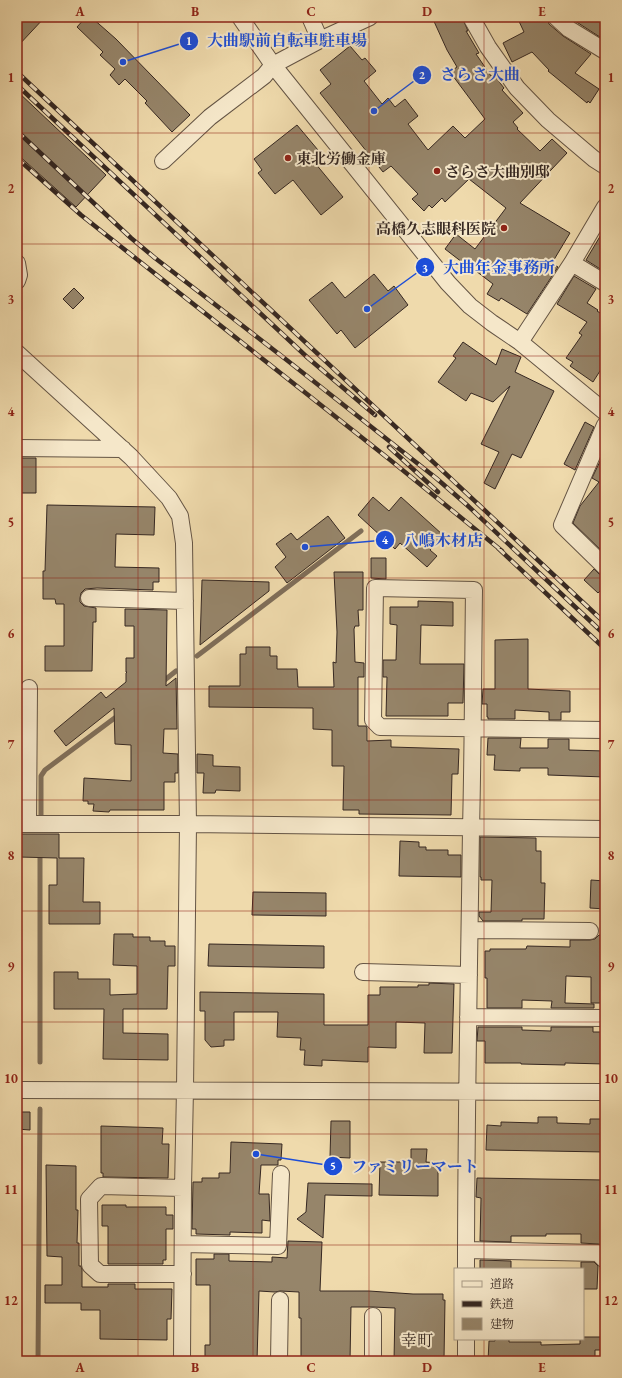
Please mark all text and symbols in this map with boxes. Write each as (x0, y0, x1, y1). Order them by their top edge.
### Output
text: A (74, 3, 85, 20)
text: B (191, 3, 199, 20)
text: C (306, 3, 316, 20)
text: D (422, 3, 432, 20)
text: E (538, 3, 546, 20)
callout: 大曲駅前自転車駐車場 (179, 27, 375, 55)
text: 大曲駅前自転車駐車場 (207, 30, 367, 51)
text: 1 (186, 33, 192, 49)
callout: さらさ大曲 (412, 61, 528, 89)
text: さらさ大曲 (440, 64, 520, 85)
text: 2 (419, 67, 426, 83)
text: 1 (8, 69, 15, 86)
text: 1 (608, 69, 615, 86)
place label: 東北労働金庫 (296, 149, 386, 168)
marker: 東北労働金庫 (283, 153, 293, 163)
place label: さらさ大曲別邸 (445, 162, 550, 181)
marker: さらさ大曲別邸 (432, 166, 442, 176)
text: 2 (8, 180, 15, 197)
text: 2 (608, 180, 615, 197)
place label: 高橋久志眼科医院 (376, 219, 496, 238)
marker: 高橋久志眼科医院 (499, 223, 509, 233)
callout: 大曲年金事務所 (415, 253, 563, 281)
text: 大曲年金事務所 (443, 257, 555, 278)
text: 3 (422, 260, 428, 276)
text: 3 (8, 291, 15, 308)
text: 3 (608, 291, 615, 308)
text: 4 (8, 403, 15, 420)
text: 4 (608, 403, 615, 420)
text: 5 (8, 514, 14, 531)
text: 5 (608, 514, 614, 531)
callout: 八嶋木材店 (375, 526, 491, 554)
text: 八嶋木材店 (403, 530, 483, 551)
text: 4 (382, 532, 389, 548)
text: 6 (8, 625, 15, 642)
text: 6 (608, 625, 615, 642)
text: 7 (8, 736, 15, 753)
text: 7 (608, 736, 615, 753)
text: 8 (8, 847, 15, 864)
text: 8 (608, 847, 615, 864)
text: 9 (8, 958, 15, 975)
text: 9 (608, 958, 615, 975)
text: 10 (4, 1070, 18, 1087)
text: 10 (604, 1070, 618, 1087)
callout: ファミリーマート (323, 1152, 487, 1180)
text: ファミリーマート (351, 1156, 479, 1177)
text: 5 (330, 1158, 336, 1174)
text: 11 (4, 1181, 18, 1198)
text: 11 (604, 1181, 618, 1198)
legend (454, 1268, 584, 1340)
text: 道路 (490, 1276, 514, 1292)
text: 12 (4, 1292, 18, 1309)
text: 12 (604, 1292, 618, 1309)
text: 鉄道 (489, 1296, 514, 1312)
text: 建物 (490, 1316, 514, 1332)
district label: 幸町 (401, 1330, 433, 1351)
text: A (74, 1359, 85, 1376)
text: B (191, 1359, 199, 1376)
text: C (306, 1359, 316, 1376)
text: D (422, 1359, 432, 1376)
text: E (538, 1359, 546, 1376)

